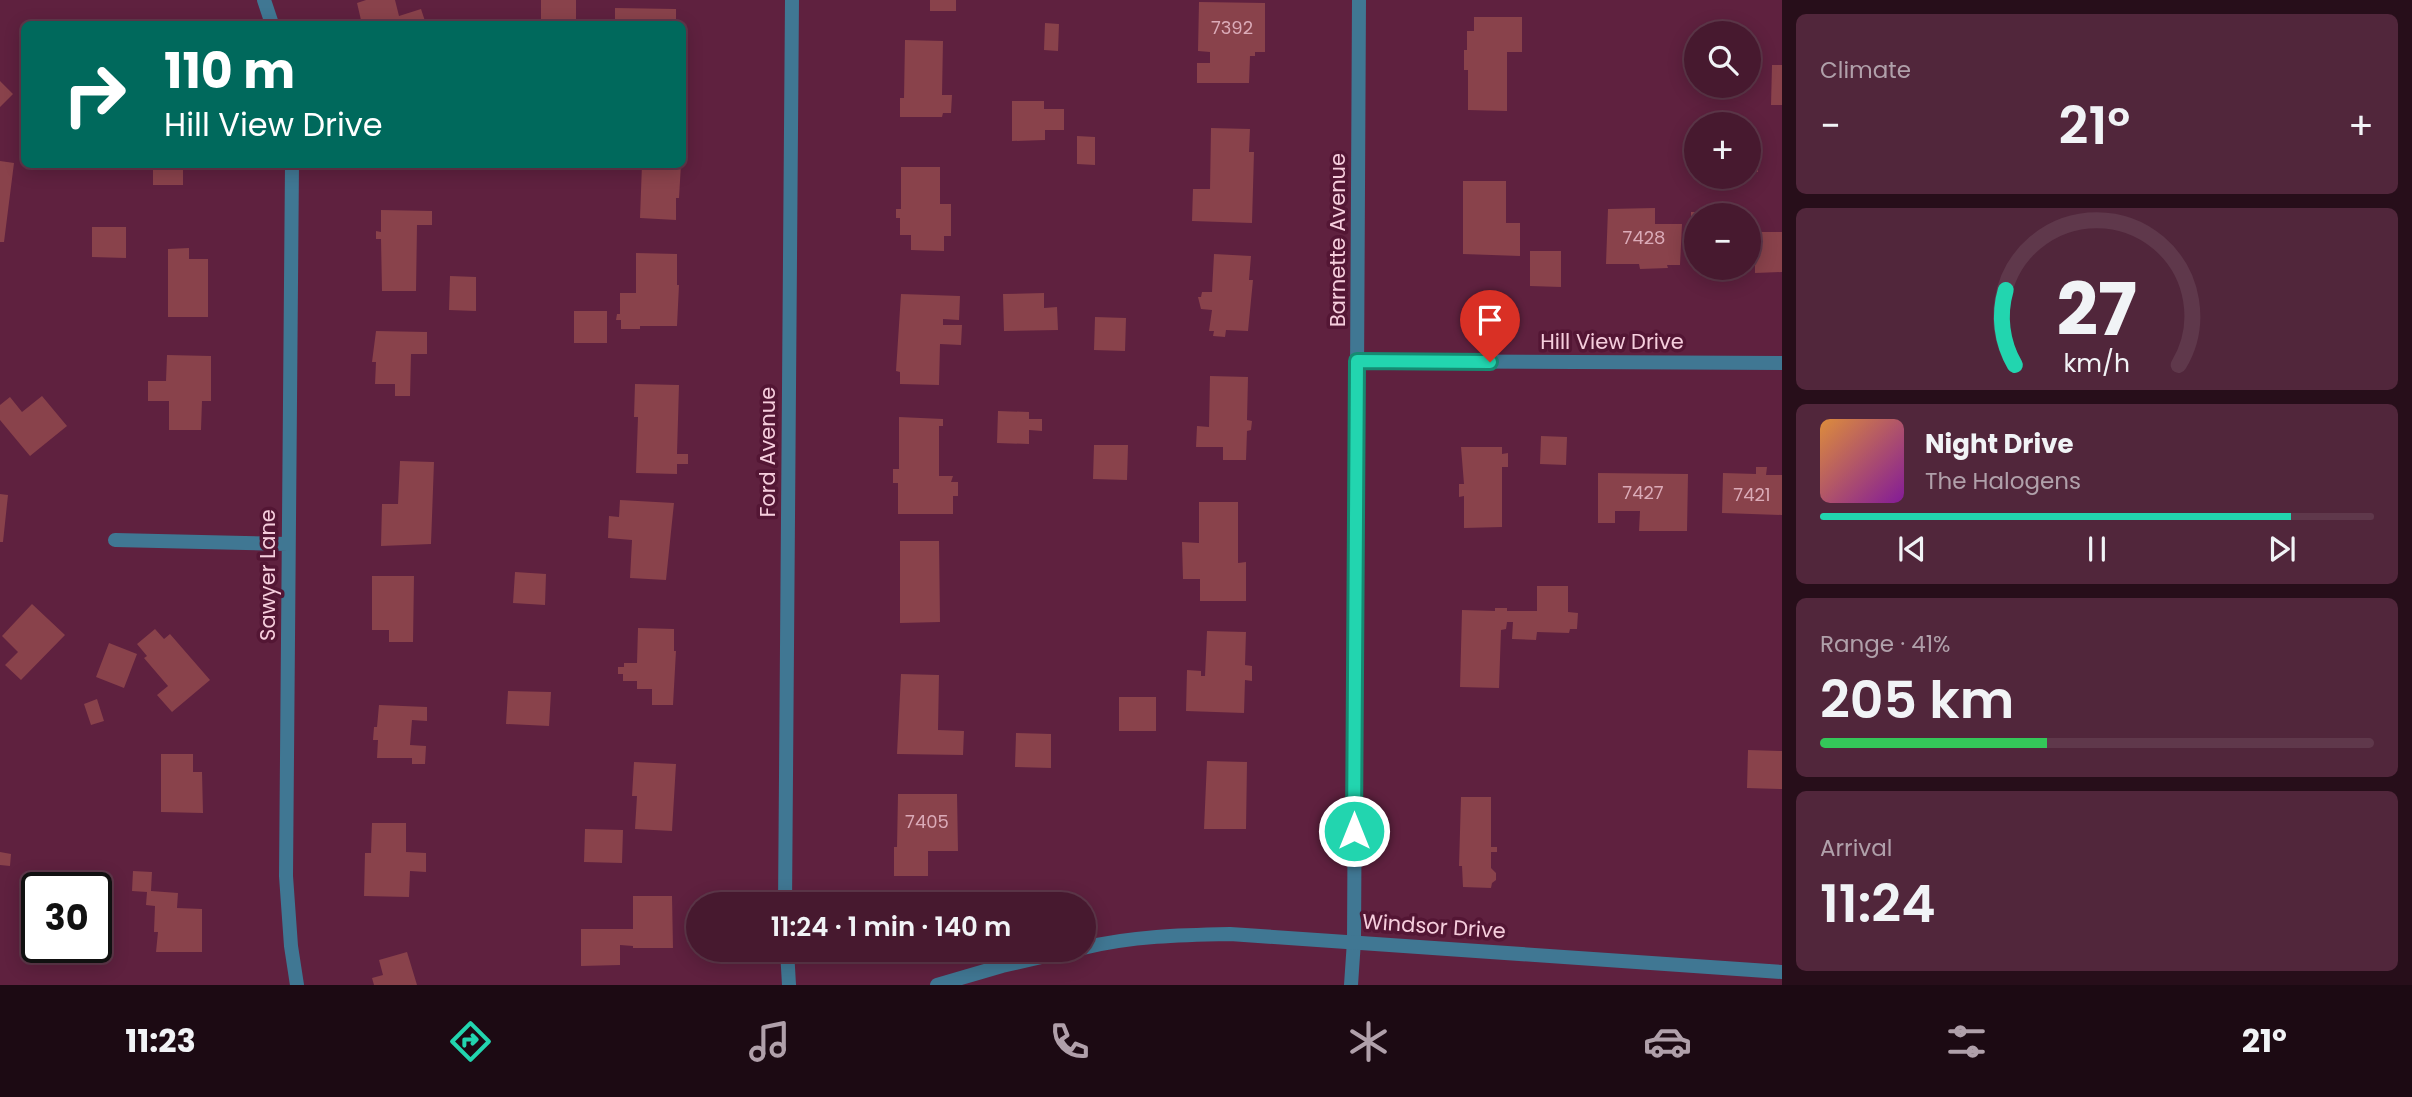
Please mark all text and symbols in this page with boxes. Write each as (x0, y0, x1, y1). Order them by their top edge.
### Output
house number: 7392 (1211, 15, 1253, 40)
map controls (1684, 21, 1761, 280)
button: search (1684, 21, 1761, 98)
text: 110 m (164, 37, 295, 105)
icon: right (49, 49, 140, 140)
text: Climate (1820, 54, 1911, 86)
text: 21° (2059, 89, 2130, 162)
text: − (1820, 99, 1841, 152)
text: + (2348, 99, 2374, 152)
text: Hill View Drive (164, 102, 383, 147)
button: + (1684, 112, 1761, 189)
street label: Barnette Avenue (1323, 153, 1352, 327)
button: − (1684, 203, 1761, 280)
house number: 7428 (1623, 225, 1665, 250)
text: 27 (2057, 259, 2137, 360)
pin (1460, 290, 1520, 362)
icon: arrive (1471, 301, 1509, 339)
street label: Hill View Drive (1540, 327, 1684, 356)
text: km/h (2064, 346, 2130, 381)
street label: Ford Avenue (753, 387, 782, 517)
text: Night Drive (1925, 426, 2073, 462)
text: The Halogens (1925, 465, 2081, 497)
house number: 7427 (1622, 480, 1664, 505)
house number: 7421 (1733, 482, 1771, 507)
street label: Sawyer Lane (253, 509, 282, 641)
icon: previous (1893, 530, 1931, 568)
icon: pause (2078, 530, 2116, 568)
icon: next (2263, 530, 2301, 568)
text: Range · 41% (1820, 628, 1951, 660)
text: 205 km (1820, 663, 2014, 736)
position arrow (1317, 794, 1391, 868)
house number: 7405 (905, 809, 949, 834)
text: Arrival (1820, 832, 1892, 864)
text: 11:24 (1820, 867, 1936, 940)
speed limit sign: 30 (21, 872, 112, 963)
street label: Windsor Drive (1361, 907, 1507, 945)
text: 11:24 · 1 min · 140 m (771, 909, 1011, 945)
icon: directions (446, 1017, 495, 1066)
icon: music (745, 1017, 794, 1066)
icon: phone (1045, 1017, 1094, 1066)
icon: climate (1344, 1017, 1393, 1066)
icon: car (1643, 1017, 1692, 1066)
icon: filters (1942, 1017, 1991, 1066)
text: 11:23 (125, 1018, 196, 1063)
text: 21° (2242, 1018, 2287, 1063)

